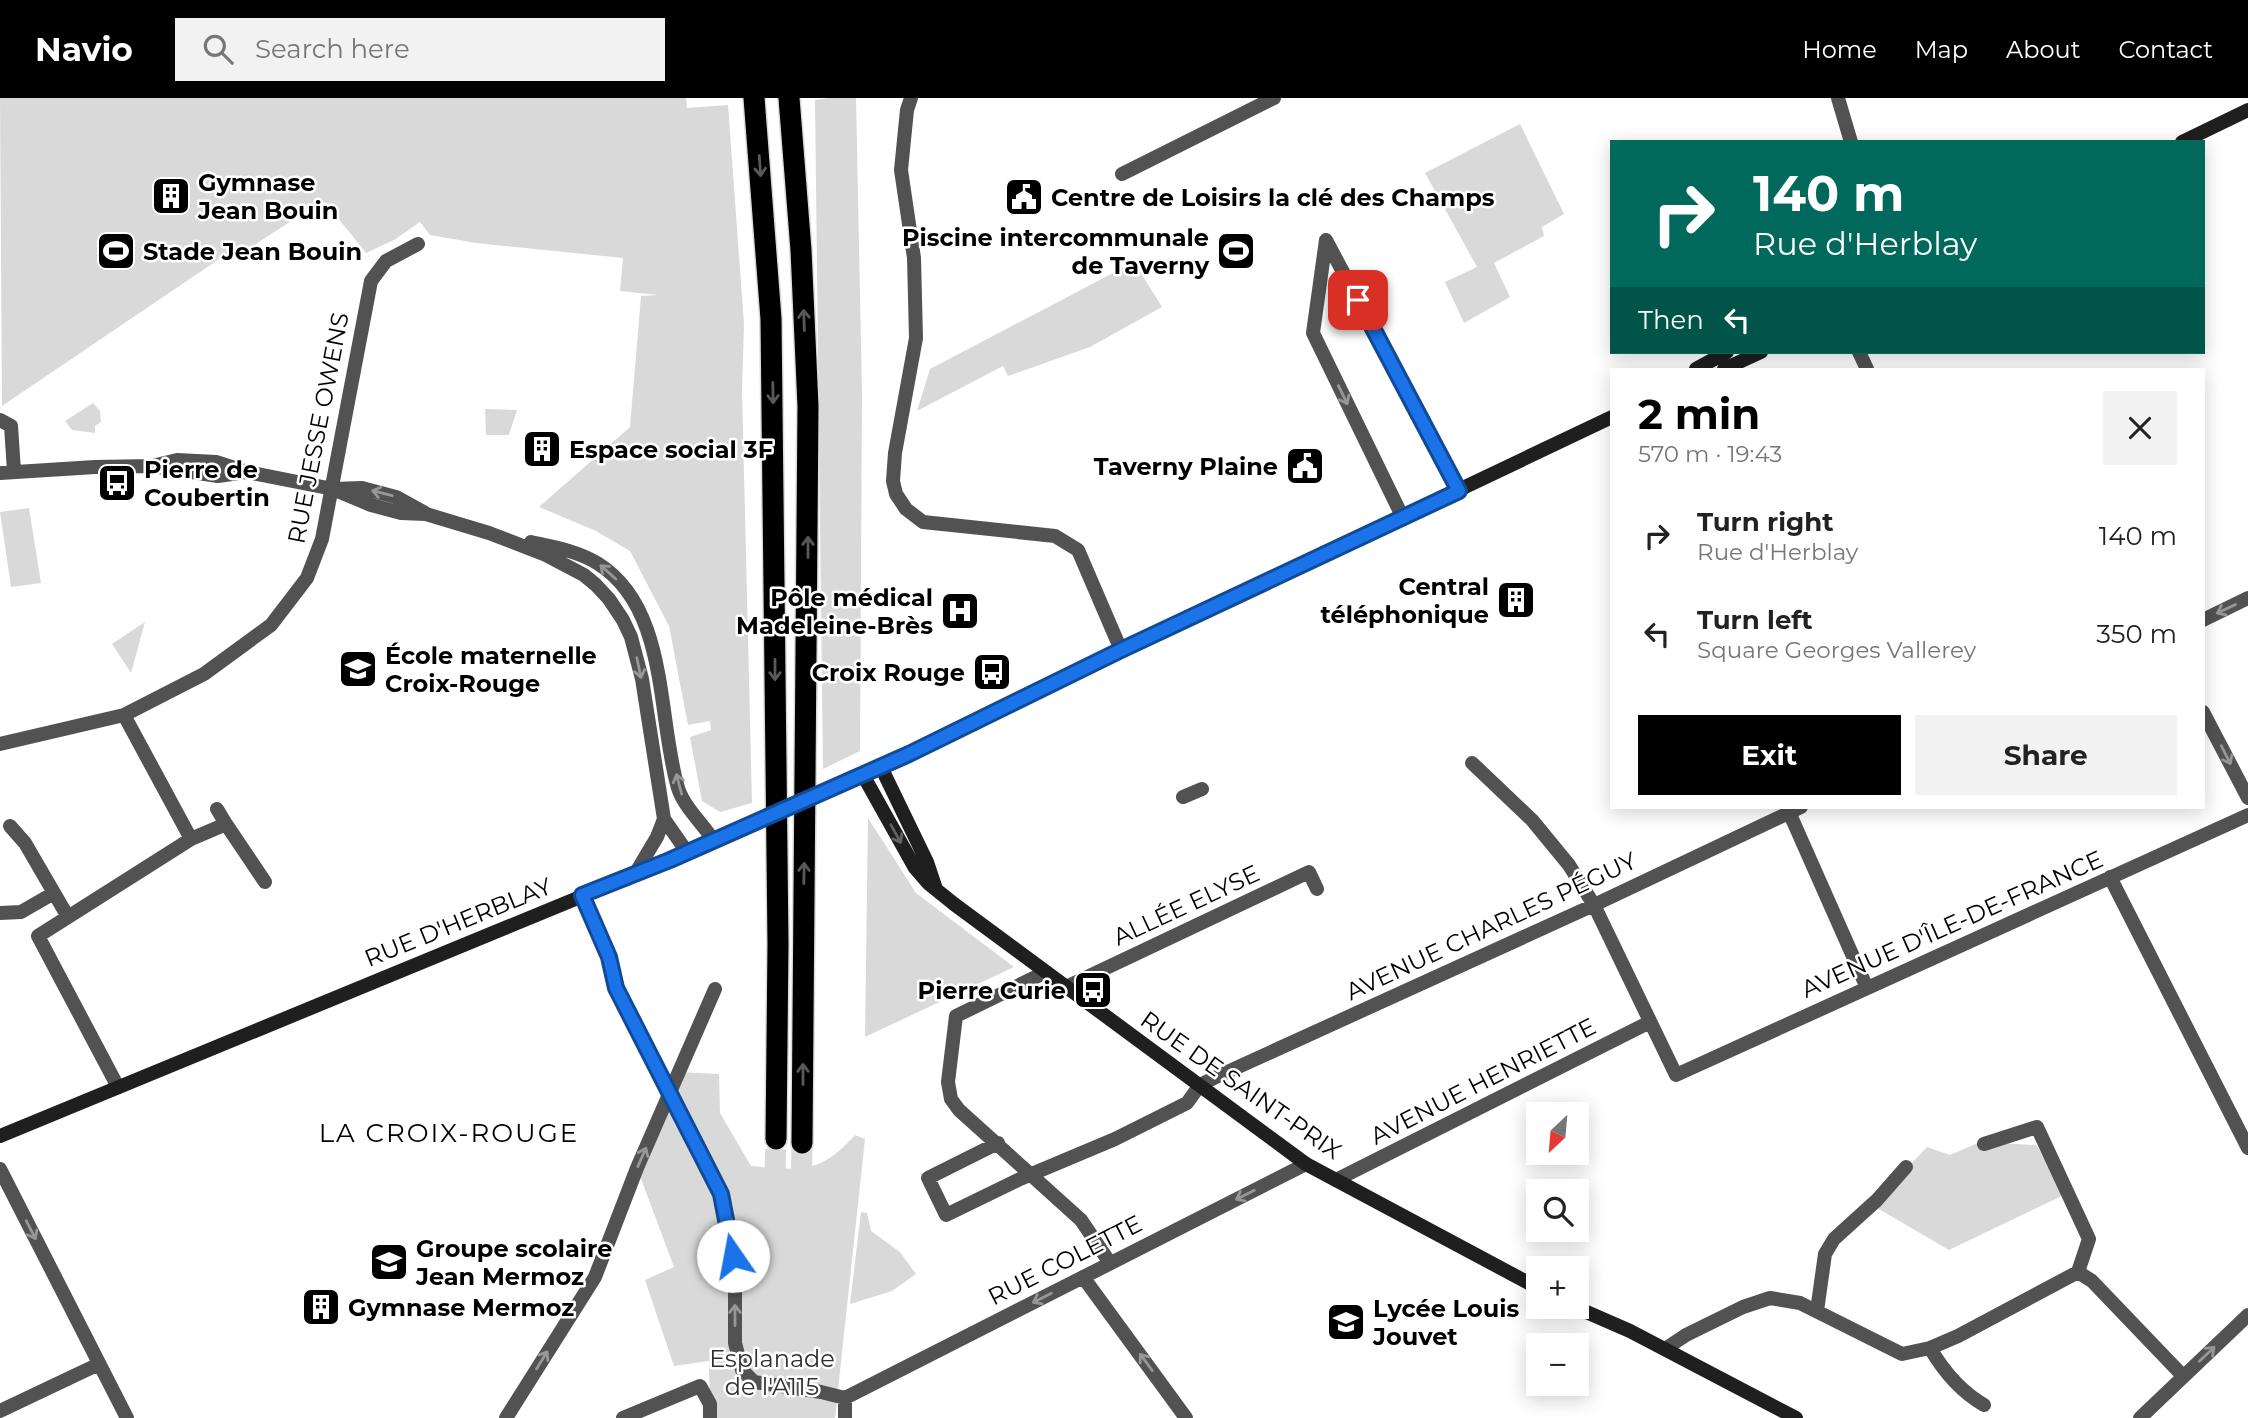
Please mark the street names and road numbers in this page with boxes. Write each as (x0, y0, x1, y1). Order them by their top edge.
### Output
street label: RUE JESSE OWENS (281, 310, 355, 546)
street label: AVENUE D'ÎLE-DE-FRANCE (1797, 844, 2107, 1004)
street label: AVENUE CHARLES PÉGUY (1341, 845, 1642, 1006)
street label: ALLÉE ELYSE (1108, 858, 1264, 952)
street label: RUE D'HERBLAY (360, 871, 557, 973)
street label: RUE DE SAINT-PRIX (1135, 1005, 1347, 1165)
street label: AVENUE HENRIETTE (1365, 1012, 1601, 1150)
street label: RUE COLETTE (983, 1209, 1147, 1311)

